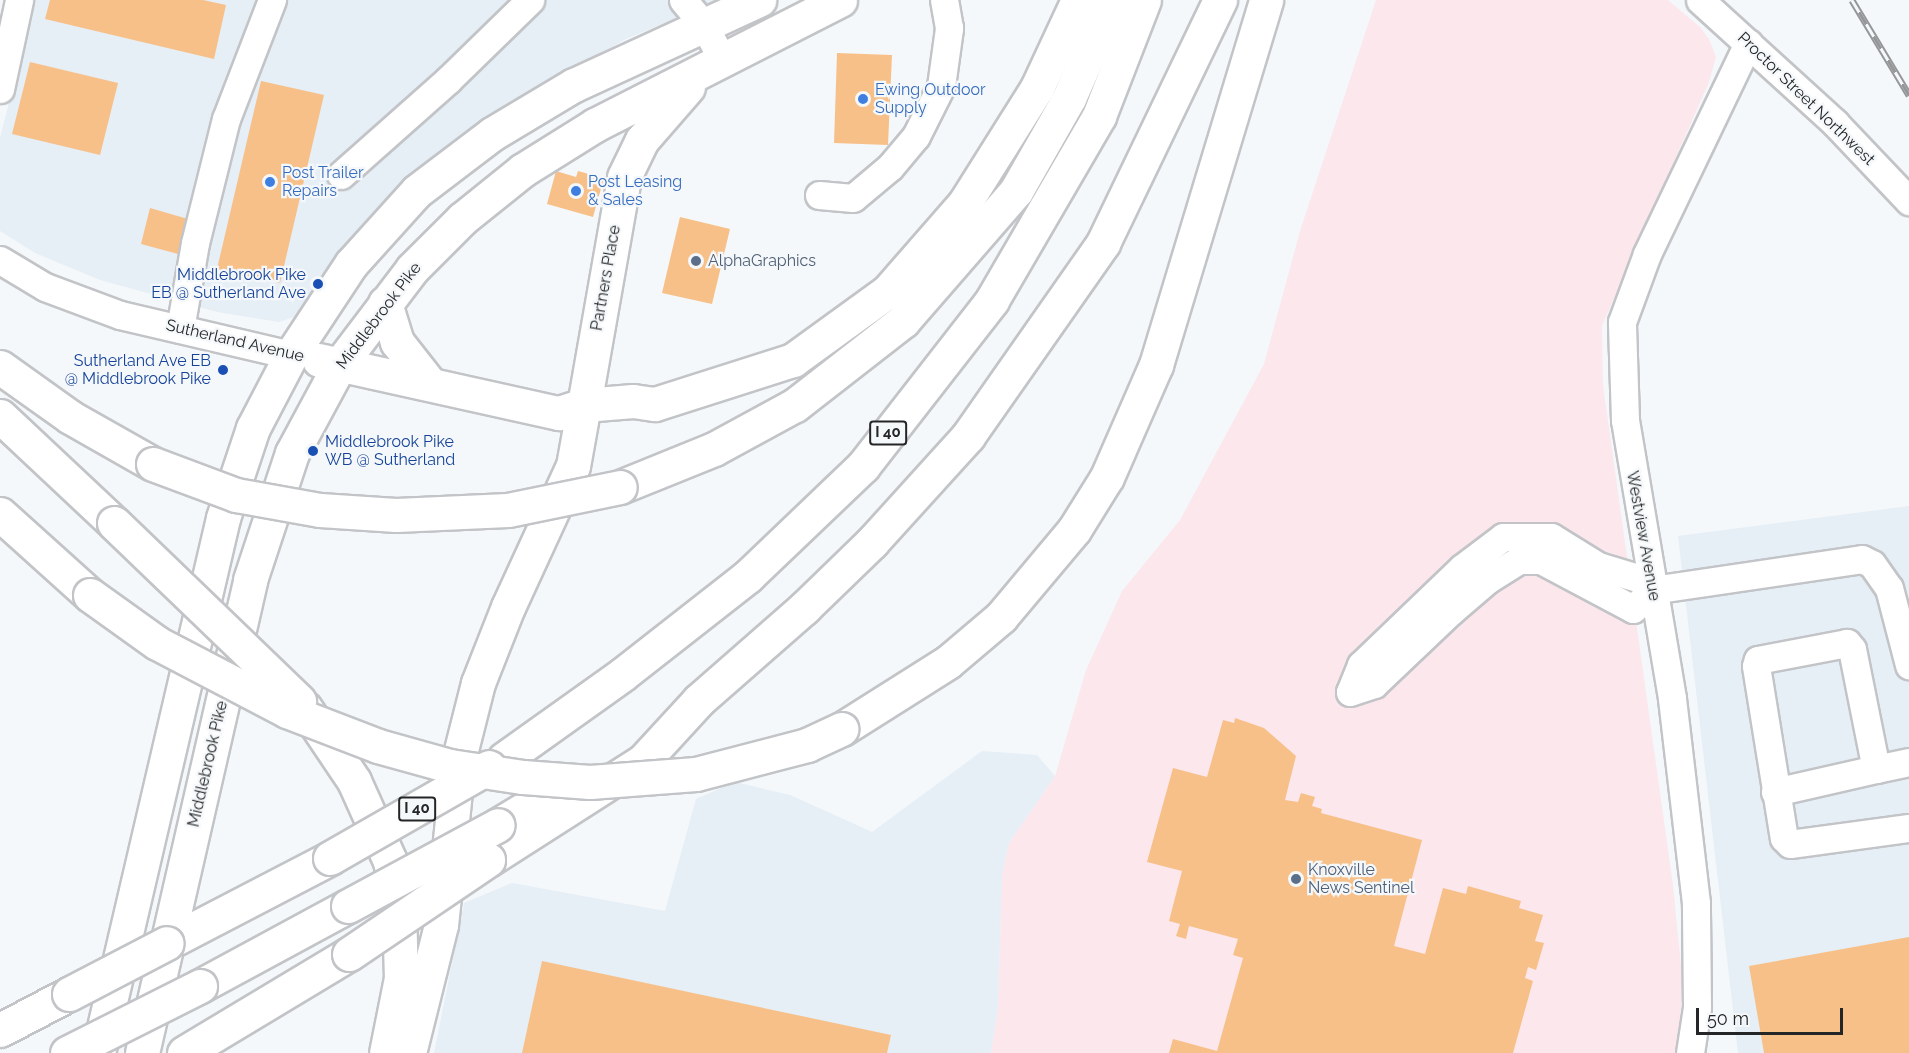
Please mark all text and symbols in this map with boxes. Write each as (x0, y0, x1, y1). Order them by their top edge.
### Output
street label: Proctor Street Northwest (1733, 28, 1879, 170)
place label: Ewing Outdoor Supply (875, 80, 986, 118)
marker: Ewing Outdoor Supply (856, 92, 870, 106)
place label: Post Trailer Repairs (282, 163, 364, 201)
place label: Post Leasing & Sales (588, 172, 682, 210)
marker: Post Trailer Repairs (263, 175, 277, 189)
marker: Post Leasing & Sales (569, 184, 583, 198)
street label: Partners Place (587, 224, 625, 332)
place label: AlphaGraphics (708, 251, 816, 271)
marker: AlphaGraphics (689, 254, 703, 268)
street label: Middlebrook Pike (333, 259, 425, 373)
place label: Middlebrook Pike EB @ Sutherland Ave (151, 265, 306, 303)
marker: Middlebrook Pike EB @ Sutherland Ave (311, 277, 325, 291)
street label: Sutherland Avenue (164, 316, 306, 366)
place label: Sutherland Ave EB @ Middlebrook Pike (65, 351, 211, 389)
marker: Sutherland Ave EB @ Middlebrook Pike (216, 363, 230, 377)
road number: I 40 (868, 421, 908, 445)
place label: Middlebrook Pike WB @ Sutherland (325, 432, 455, 470)
marker: Middlebrook Pike WB @ Sutherland (306, 444, 320, 458)
street label: Westview Avenue (1622, 469, 1664, 603)
street label: Middlebrook Pike (184, 699, 232, 829)
road number: I 40 (398, 797, 436, 821)
place label: Knoxville News Sentinel (1308, 860, 1414, 898)
marker: Knoxville News Sentinel (1289, 872, 1303, 886)
scale bar (1699, 996, 1846, 1034)
text: 50 m (1707, 1008, 1749, 1029)

